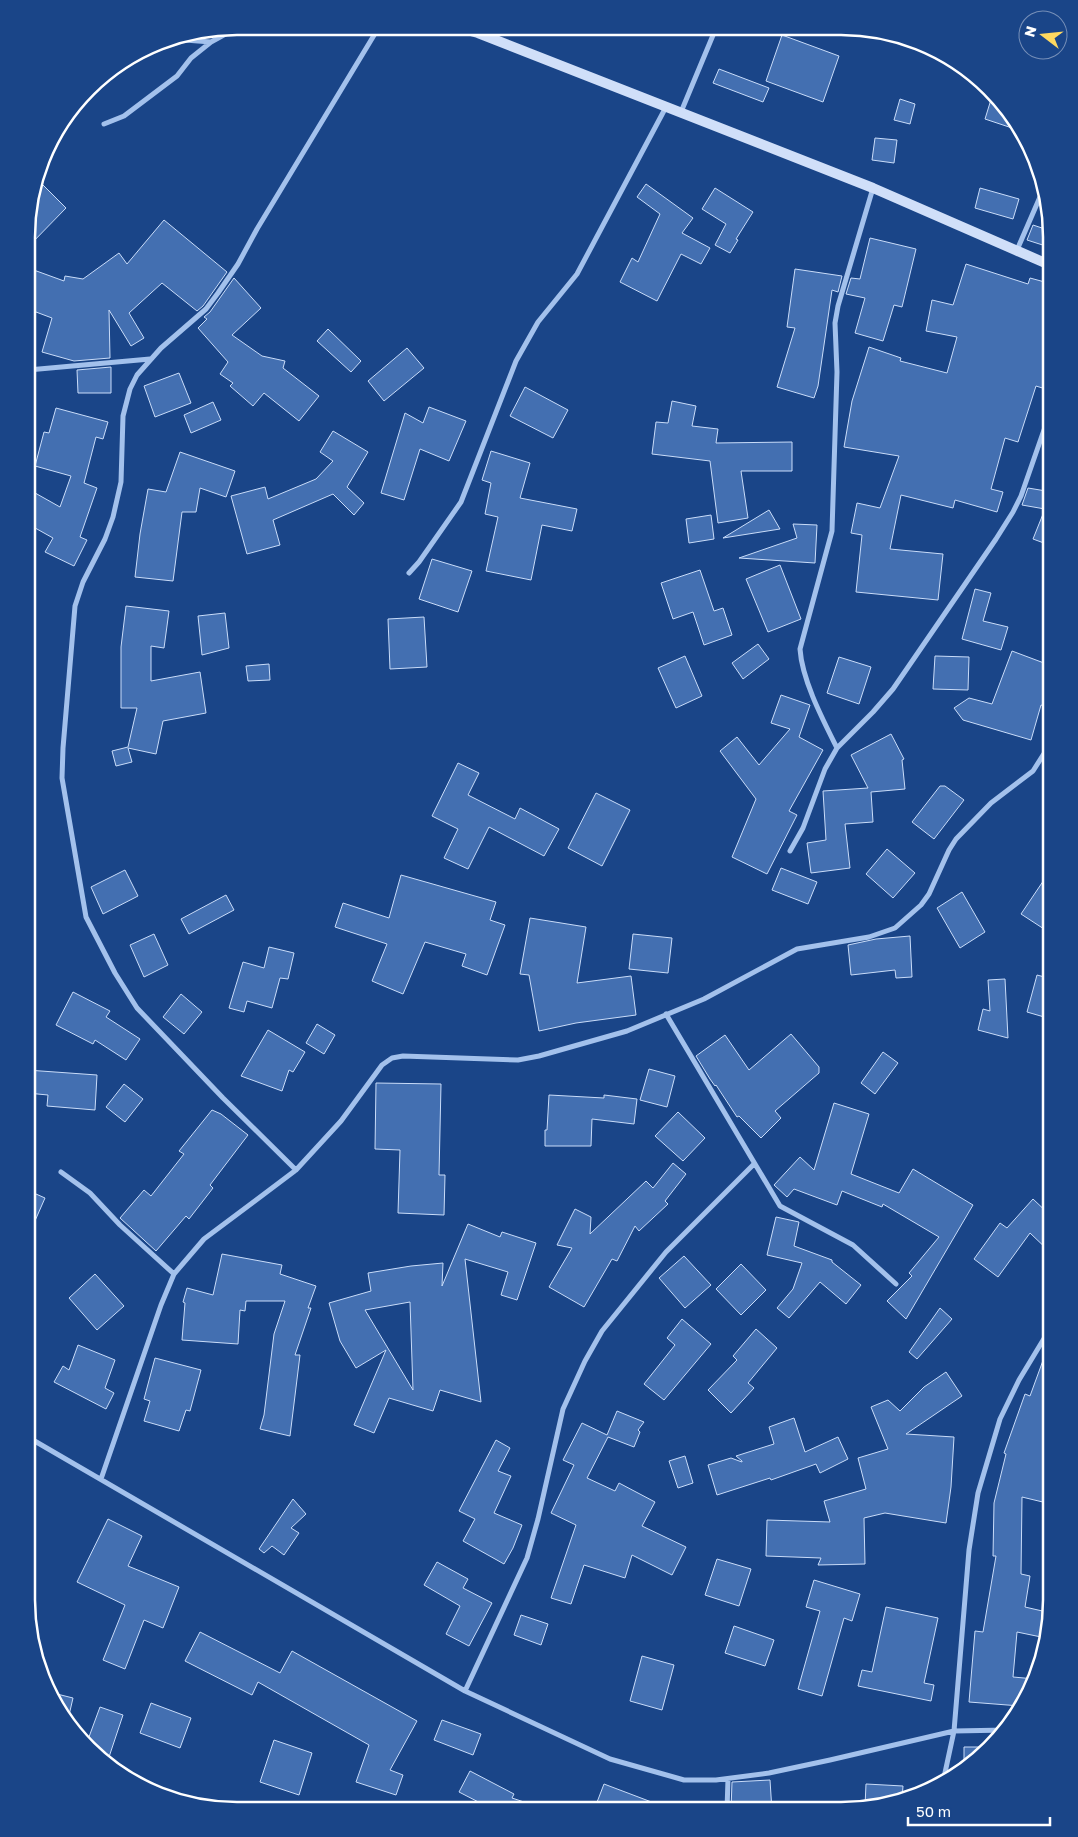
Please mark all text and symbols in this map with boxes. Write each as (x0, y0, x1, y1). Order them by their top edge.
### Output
north arrow (1018, 10, 1068, 60)
text: N (1020, 24, 1040, 39)
scale bar (908, 1794, 1050, 1826)
text: 50 m (916, 1802, 951, 1820)

